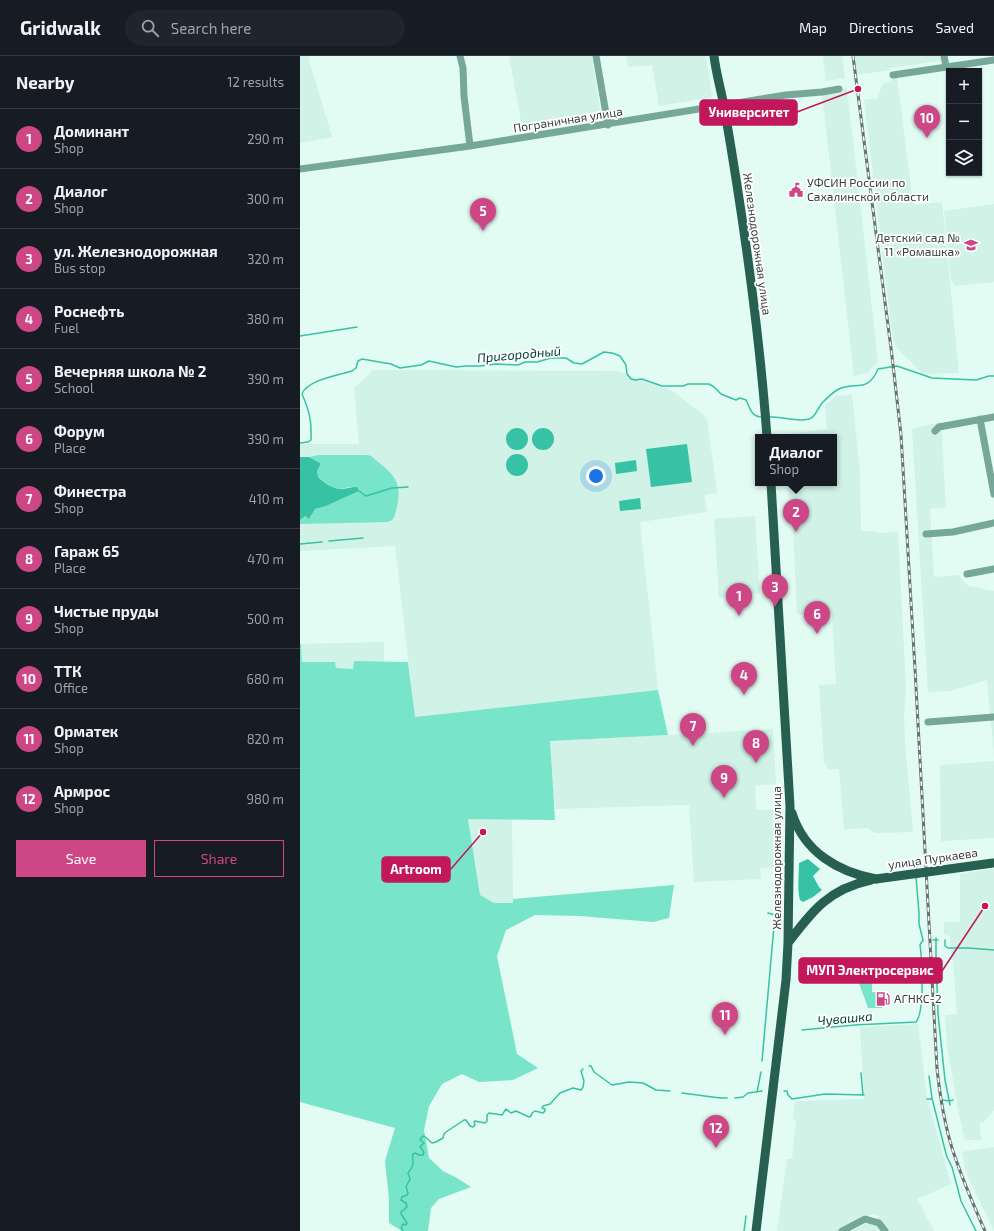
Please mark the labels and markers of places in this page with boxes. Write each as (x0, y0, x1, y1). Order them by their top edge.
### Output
callout: Университет (700, 100, 797, 125)
pin: 10 (914, 105, 940, 138)
place label: УФСИН России по Сахалинской области (807, 175, 929, 203)
public building icon: УФСИН России по Сахалинской области (788, 182, 804, 198)
pin: 5 (470, 198, 496, 231)
place label: Детский сад № 11 «Ромашка» (875, 230, 960, 258)
school or university icon: Детский сад № 11 «Ромашка» (963, 237, 979, 253)
pin: 2 (783, 499, 809, 532)
pin: 3 (762, 574, 788, 607)
pin: 1 (726, 583, 752, 616)
pin: 6 (804, 601, 830, 634)
pin: 4 (731, 662, 757, 695)
pin: 7 (680, 713, 706, 746)
pin: 8 (743, 730, 769, 763)
pin: 9 (711, 765, 737, 798)
callout: Artroom (382, 857, 450, 882)
callout: МУП Электросервис (799, 958, 942, 983)
fuel station icon: АГНКС-2 (875, 991, 891, 1007)
place label: АГНКС-2 (894, 991, 942, 1005)
pin: 11 (712, 1002, 738, 1035)
pin: 12 (703, 1115, 729, 1148)

